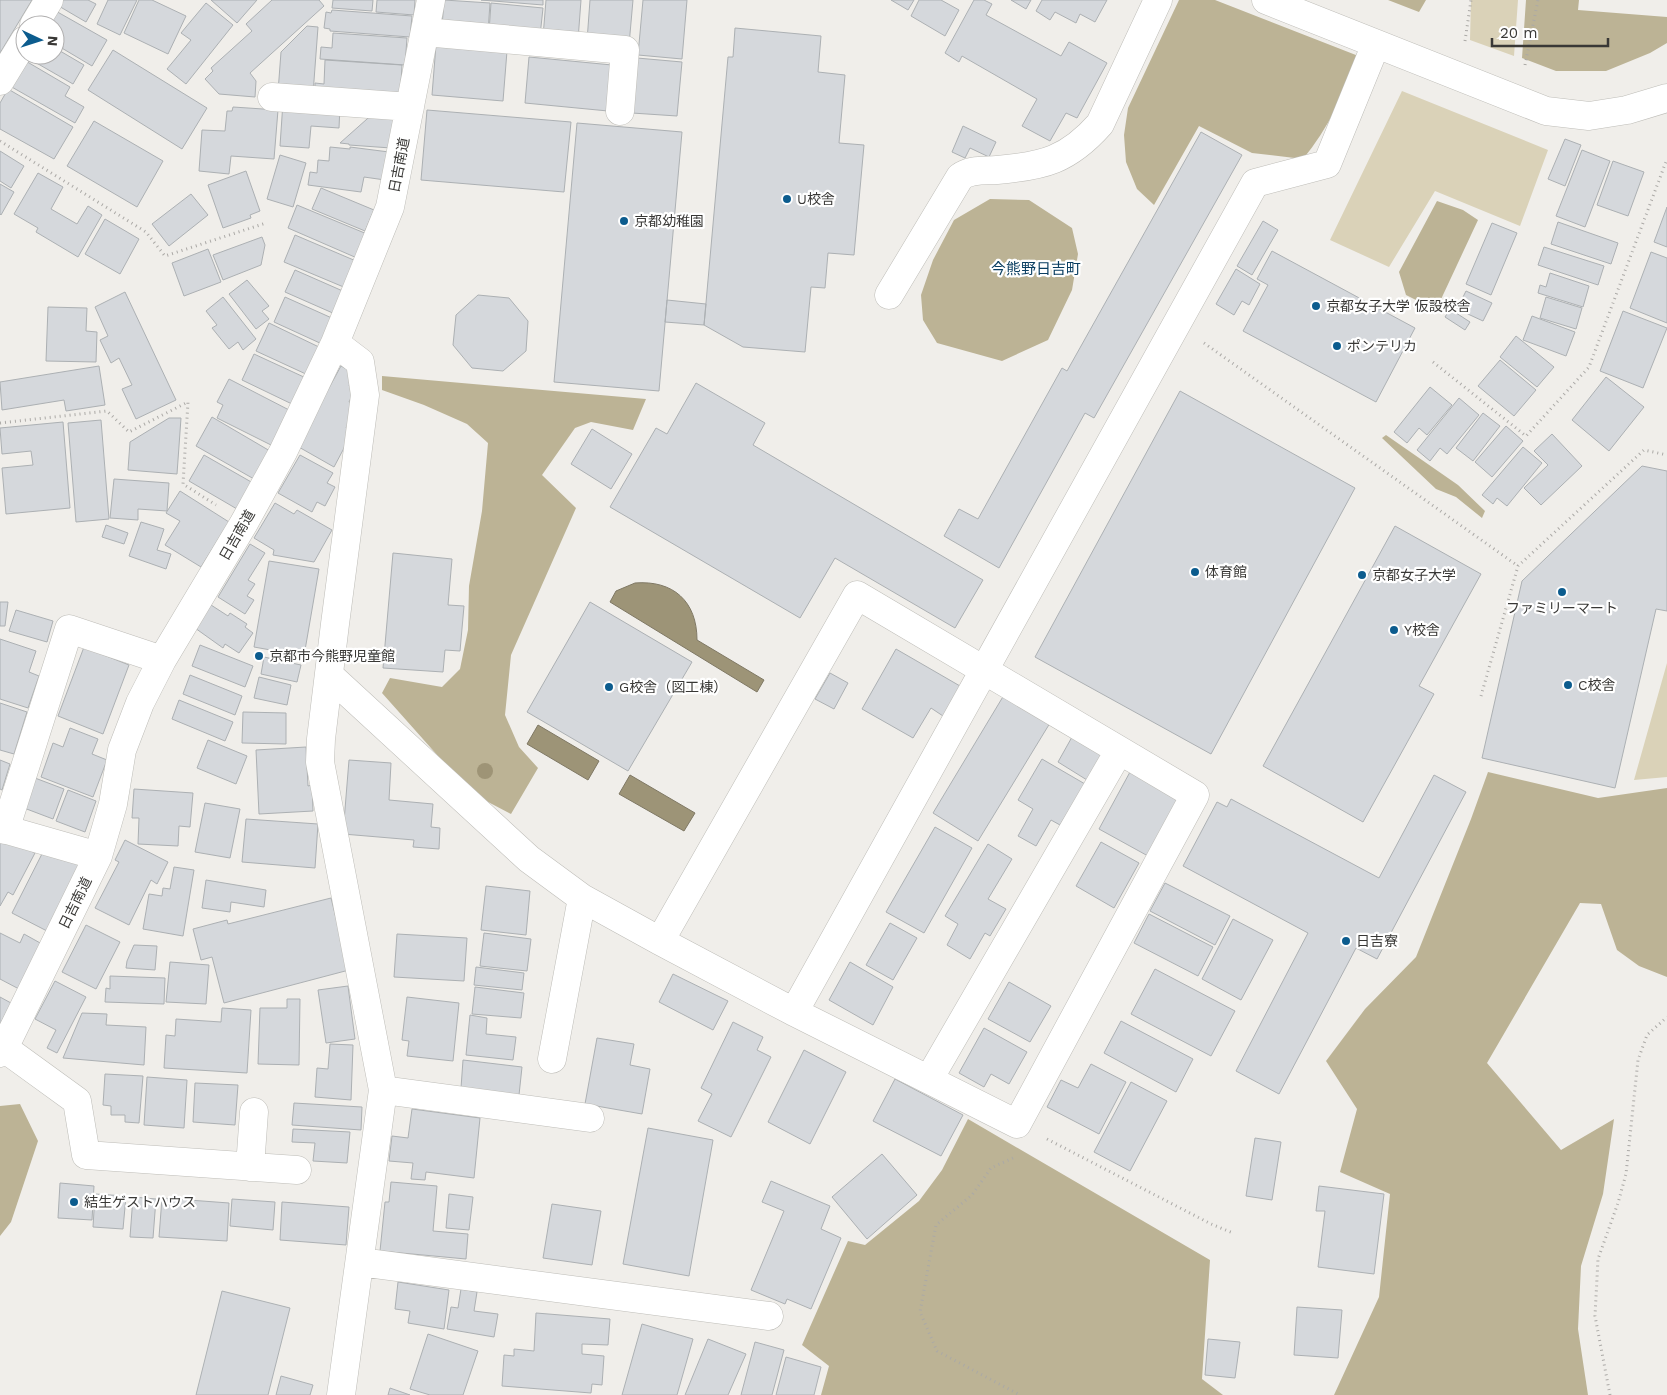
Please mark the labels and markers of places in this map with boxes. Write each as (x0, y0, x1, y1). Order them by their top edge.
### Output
place label: U校舎 (797, 191, 835, 207)
marker: U校舎 (781, 193, 793, 205)
place label: 京都幼稚園 (634, 213, 704, 229)
marker: 京都幼稚園 (618, 215, 630, 227)
place label: 京都女子大学 仮設校舎 (1326, 298, 1471, 314)
marker: 京都女子大学 仮設校舎 (1310, 300, 1322, 312)
place label: ポンテリカ (1347, 338, 1417, 354)
marker: ポンテリカ (1331, 340, 1343, 352)
place label: 体育館 (1205, 564, 1247, 580)
marker: 体育館 (1189, 566, 1201, 578)
place label: 京都女子大学 (1372, 567, 1456, 583)
marker: 京都女子大学 (1356, 569, 1368, 581)
marker: ファミリーマート (1556, 586, 1568, 598)
place label: ファミリーマート (1506, 600, 1618, 616)
place label: Y校舎 (1404, 622, 1440, 638)
marker: Y校舎 (1388, 624, 1400, 636)
place label: 京都市今熊野児童館 (269, 648, 395, 664)
marker: 京都市今熊野児童館 (253, 650, 265, 662)
place label: C校舎 (1578, 677, 1616, 693)
place label: G校舎（図工棟） (619, 679, 727, 695)
marker: C校舎 (1562, 679, 1574, 691)
marker: G校舎（図工棟） (603, 681, 615, 693)
place label: 日吉寮 (1356, 933, 1398, 949)
marker: 日吉寮 (1340, 935, 1352, 947)
place label: 結生ゲストハウス (84, 1194, 196, 1210)
marker: 結生ゲストハウス (68, 1196, 80, 1208)

